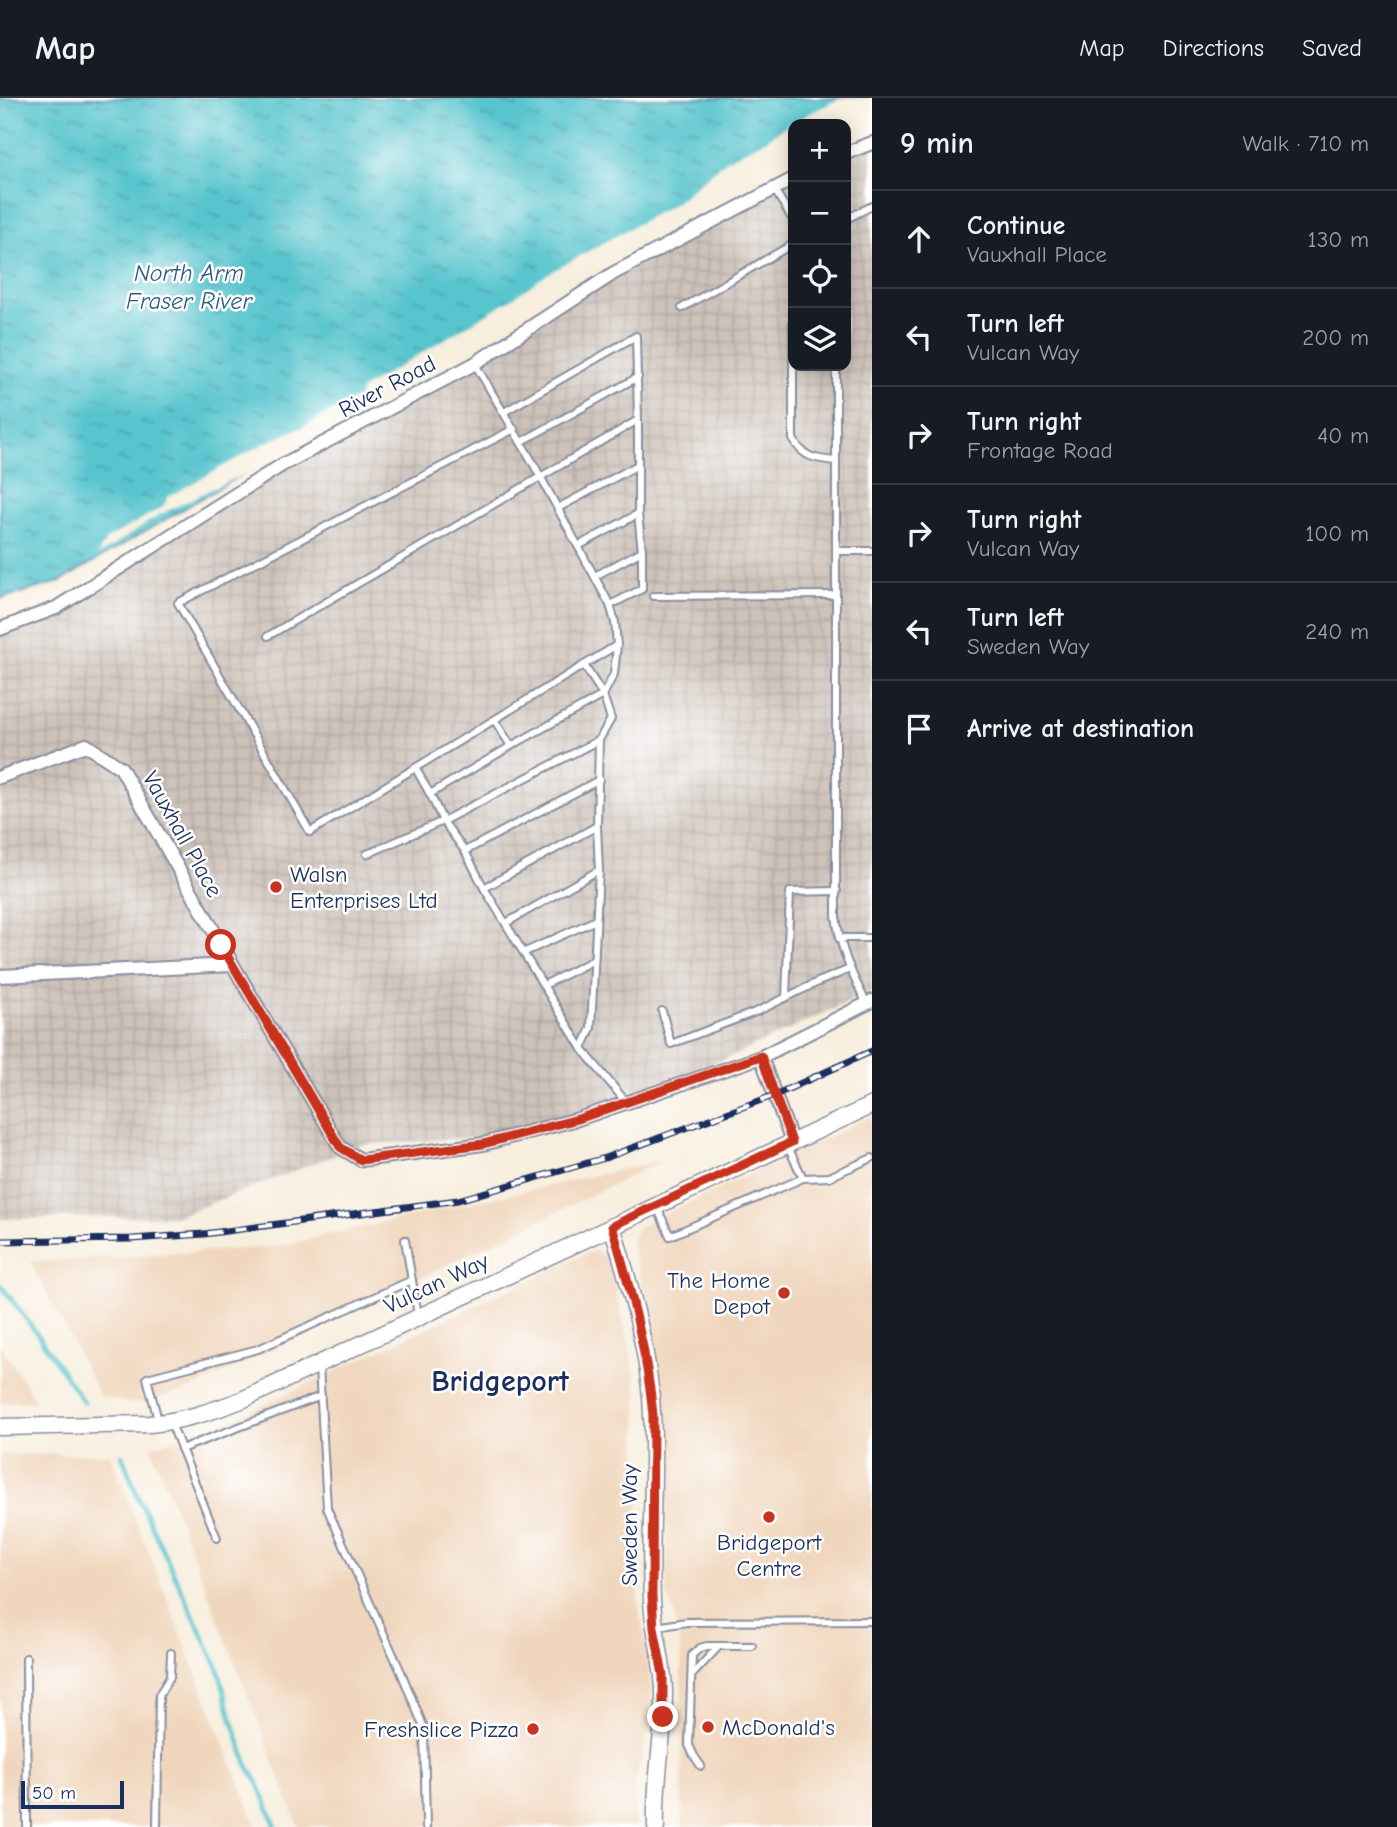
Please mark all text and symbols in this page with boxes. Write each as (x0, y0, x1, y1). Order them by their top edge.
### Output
text: Map (35, 29, 96, 67)
text: Map (1079, 34, 1125, 62)
text: Directions (1163, 34, 1264, 62)
text: Saved (1302, 34, 1362, 62)
map controls (788, 119, 851, 371)
button: + (788, 119, 851, 182)
text: 9 min (900, 126, 974, 161)
text: Walk · 710 m (1242, 130, 1369, 157)
button: − (788, 182, 851, 245)
text: Continue (967, 211, 1065, 241)
icon: ahead (900, 220, 938, 258)
text: 130 m (1308, 226, 1369, 253)
text: Vauxhall Place (967, 241, 1107, 268)
button: locate (788, 245, 851, 308)
water label: North Arm Fraser River (126, 259, 253, 315)
button: layers (788, 308, 851, 371)
text: Turn left (967, 309, 1064, 339)
icon: left (900, 318, 938, 356)
text: 200 m (1302, 324, 1369, 351)
text: Vulcan Way (967, 339, 1079, 366)
street label: River Road (334, 350, 440, 423)
text: Turn right (967, 407, 1081, 437)
icon: right (900, 416, 938, 454)
text: 40 m (1317, 422, 1369, 449)
text: Frontage Road (967, 437, 1113, 464)
text: Turn right (967, 505, 1081, 535)
icon: right (900, 514, 938, 552)
text: 100 m (1305, 520, 1369, 547)
text: Vulcan Way (967, 535, 1079, 562)
text: Turn left (967, 603, 1064, 633)
icon: left (900, 612, 938, 650)
text: 240 m (1305, 618, 1369, 645)
text: Sweden Way (967, 633, 1089, 660)
icon: arrive (900, 710, 938, 748)
text: Arrive at destination (967, 714, 1194, 744)
street label: Vauxhall Place (137, 767, 228, 902)
place label: Walsn Enterprises Ltd (290, 861, 438, 914)
marker: Walsn Enterprises Ltd (268, 879, 284, 895)
route start (205, 929, 236, 960)
street label: Vulcan Way (380, 1247, 494, 1319)
place label: The Home Depot (667, 1267, 771, 1320)
marker: The Home Depot (776, 1285, 792, 1301)
district label: Bridgeport (431, 1364, 570, 1399)
street label: Sweden Way (616, 1463, 643, 1586)
marker: Bridgeport Centre (761, 1509, 777, 1525)
place label: Bridgeport Centre (717, 1529, 823, 1582)
route end (647, 1701, 678, 1732)
place label: McDonald's (722, 1714, 835, 1741)
place label: Freshslice Pizza (364, 1716, 519, 1743)
marker: McDonald's (700, 1719, 716, 1735)
marker: Freshslice Pizza (525, 1721, 541, 1737)
scale bar (21, 1778, 124, 1810)
text: 50 m (32, 1782, 76, 1804)

